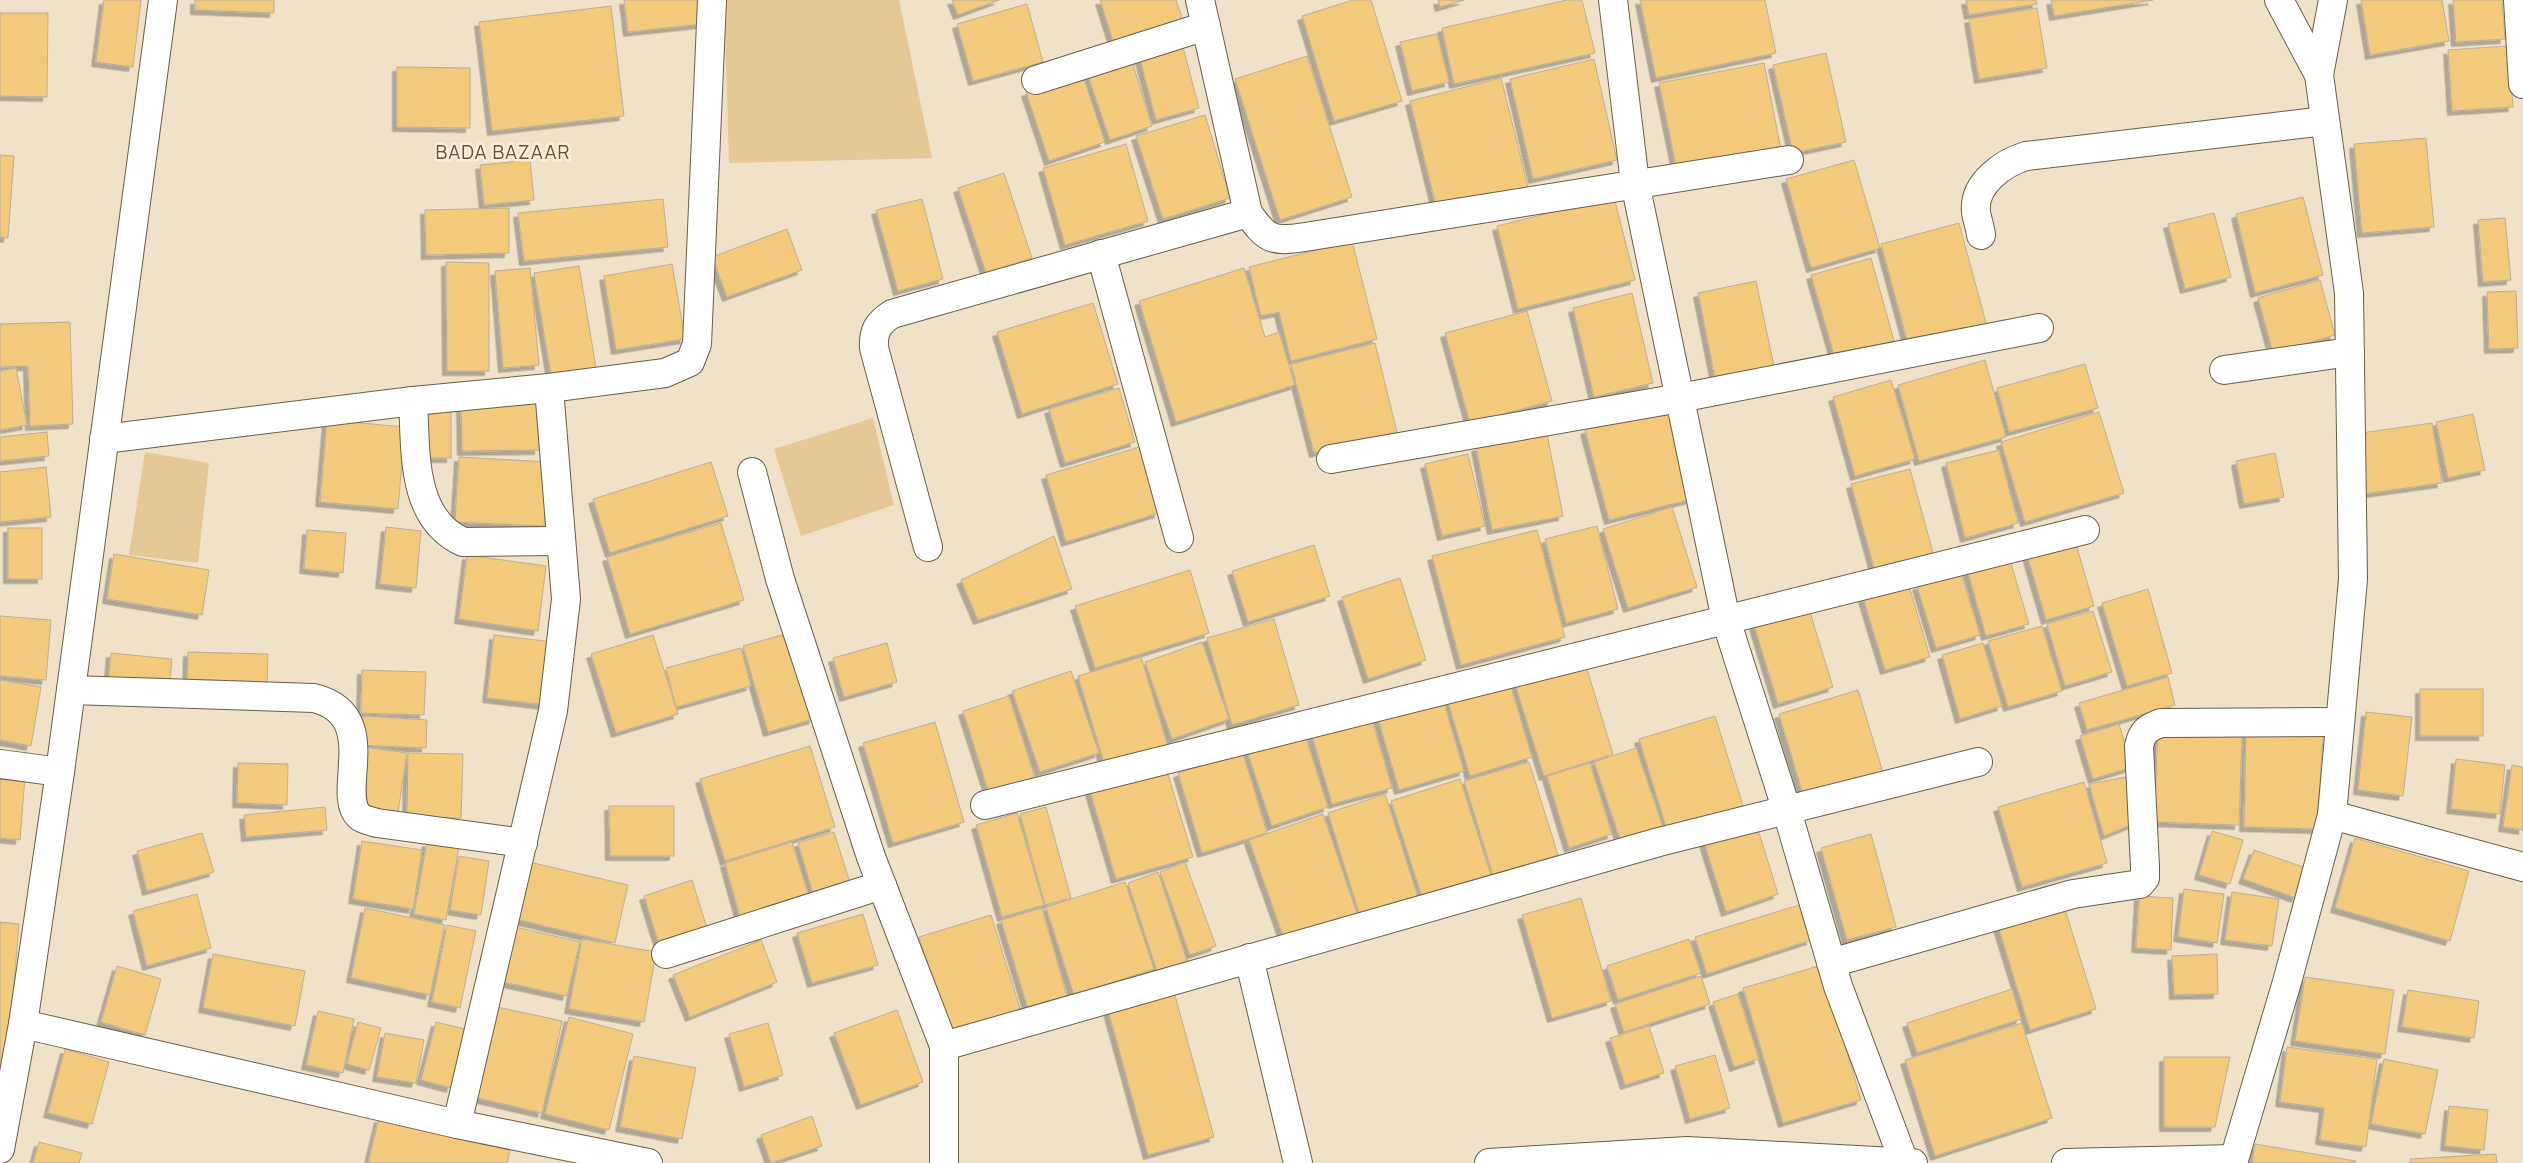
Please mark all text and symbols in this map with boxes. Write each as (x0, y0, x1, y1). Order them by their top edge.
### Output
district label: BADA BAZAAR (436, 139, 571, 165)

